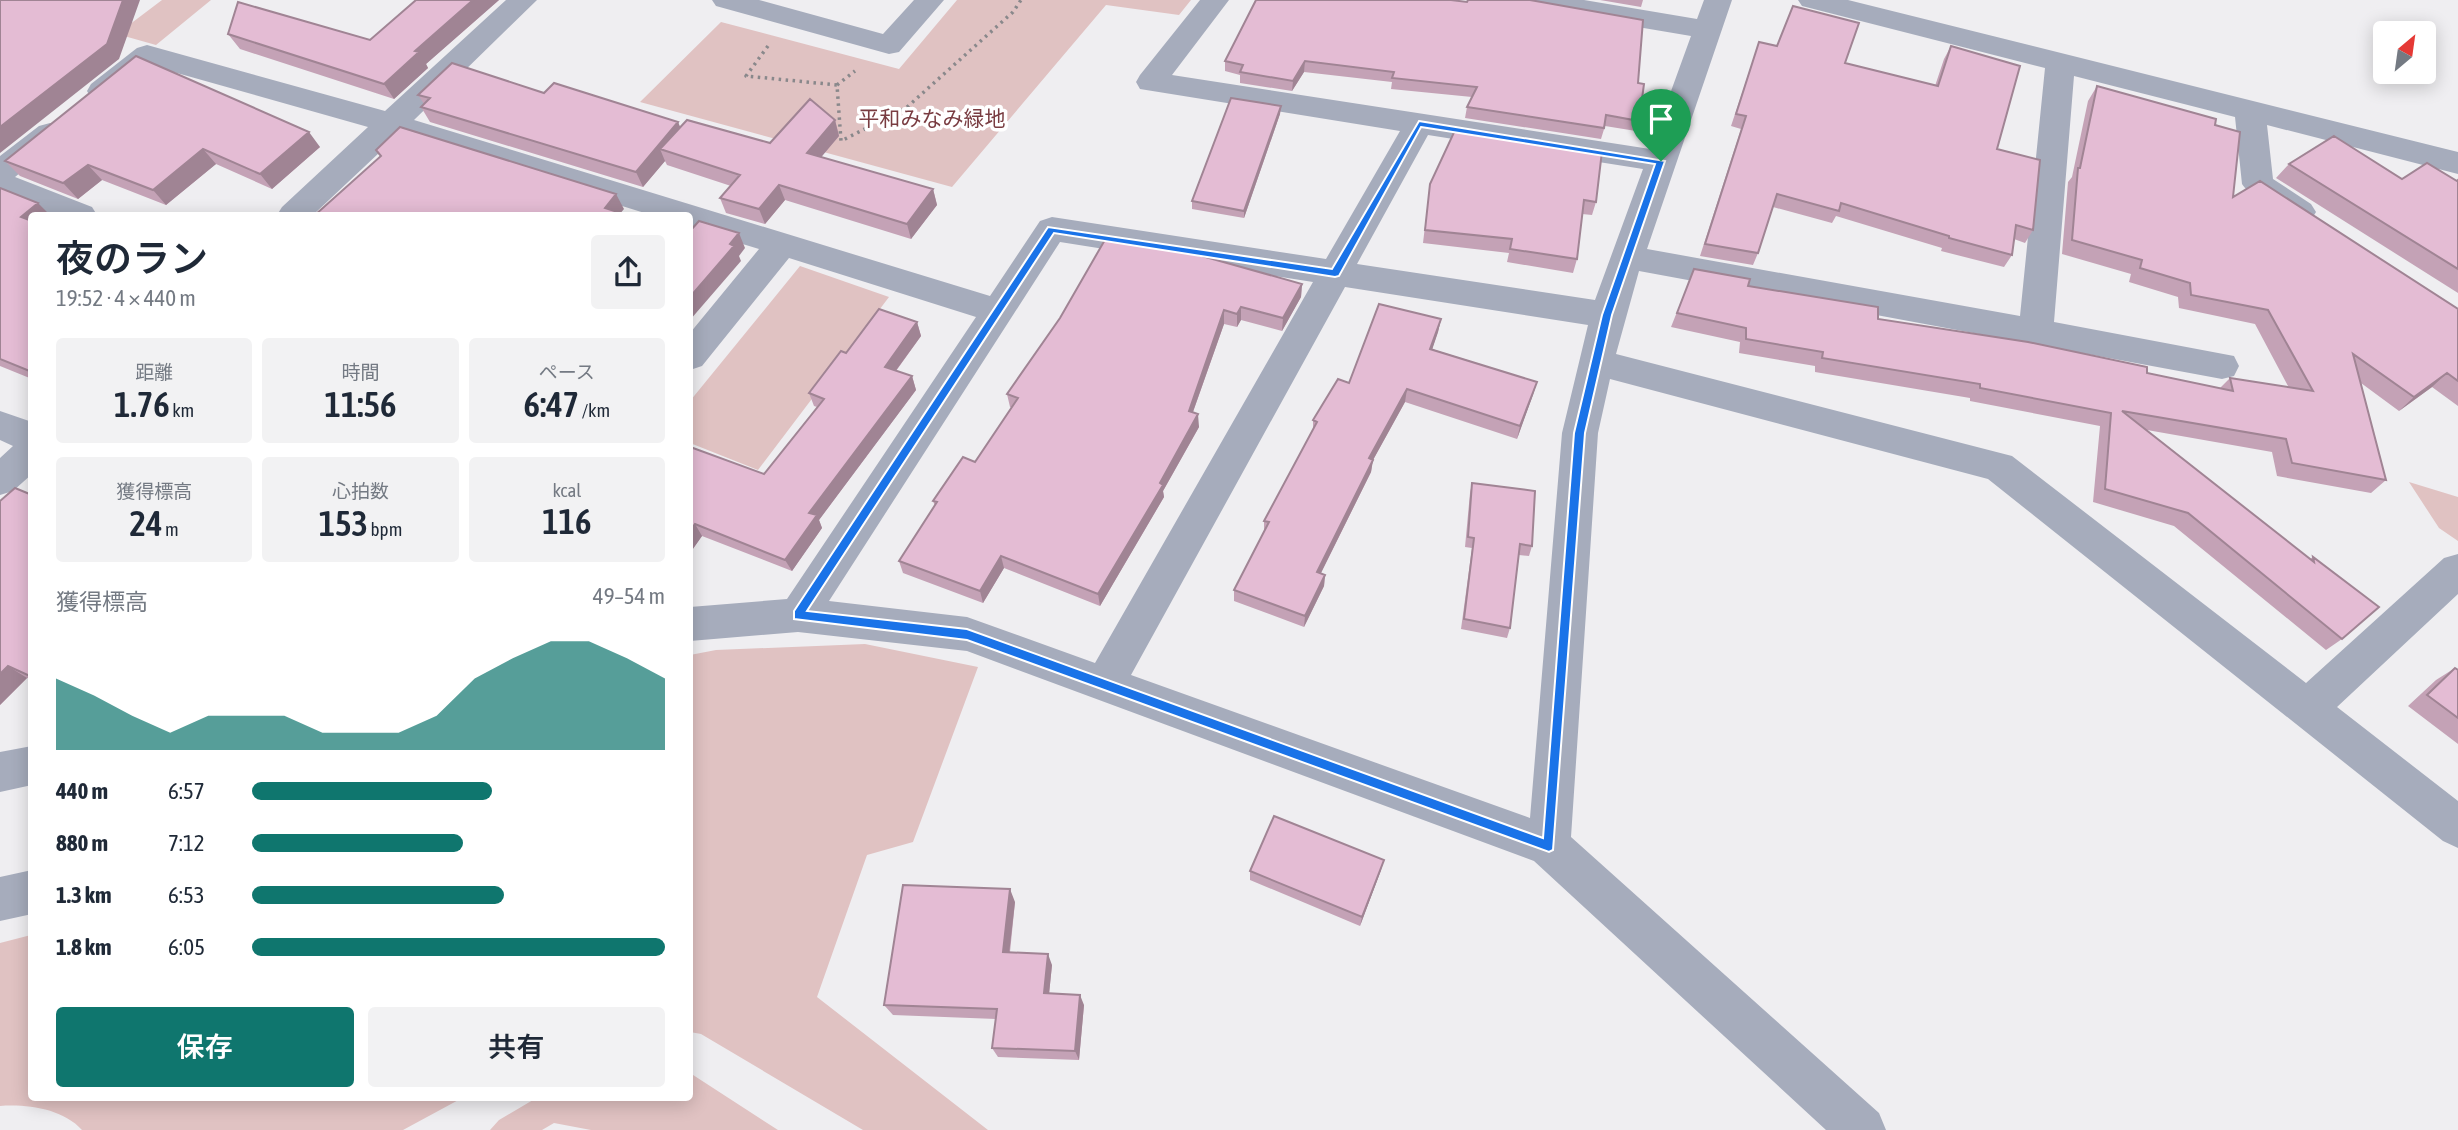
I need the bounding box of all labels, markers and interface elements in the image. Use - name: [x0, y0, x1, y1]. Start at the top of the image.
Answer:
- north arrow: [2373, 21, 2436, 84]
- map controls: [2373, 21, 2436, 84]
- pin: [1631, 89, 1691, 161]
- icon: arrive: [1642, 100, 1680, 138]
- park label: 平和みなみ緑地: [859, 106, 1006, 130]
- button: share: [591, 235, 665, 309]
- text: 夜のラン: [56, 237, 208, 280]
- text: 19:52 · 4 × 440 m: [56, 285, 196, 311]
- text: 距離: [135, 361, 173, 383]
- text: 時間: [341, 361, 380, 383]
- text: ペース: [539, 361, 595, 383]
- text: 1.76: [114, 384, 170, 424]
- text: 11:56: [324, 384, 397, 424]
- text: 6:47: [523, 384, 579, 424]
- text: km: [170, 399, 194, 421]
- text: /km: [579, 399, 610, 421]
- text: kcal: [552, 479, 581, 501]
- text: 獲得標高: [116, 480, 192, 502]
- text: 心拍数: [332, 480, 389, 502]
- text: 116: [542, 501, 592, 541]
- text: 24: [130, 503, 162, 543]
- text: 153: [319, 503, 368, 543]
- text: m: [162, 518, 179, 540]
- text: bpm: [368, 518, 402, 540]
- text: 49–54 m: [593, 583, 665, 609]
- text: 獲得標高: [56, 589, 148, 615]
- text: 440 m: [56, 778, 108, 804]
- text: 6:57: [168, 778, 205, 804]
- text: 880 m: [56, 830, 108, 856]
- text: 7:12: [168, 830, 205, 856]
- text: 1.3 km: [56, 882, 112, 908]
- text: 6:53: [168, 882, 205, 908]
- text: 1.8 km: [56, 934, 112, 960]
- text: 6:05: [168, 934, 205, 960]
- button: 保存: [56, 1007, 354, 1087]
- button: 共有: [368, 1007, 665, 1087]

